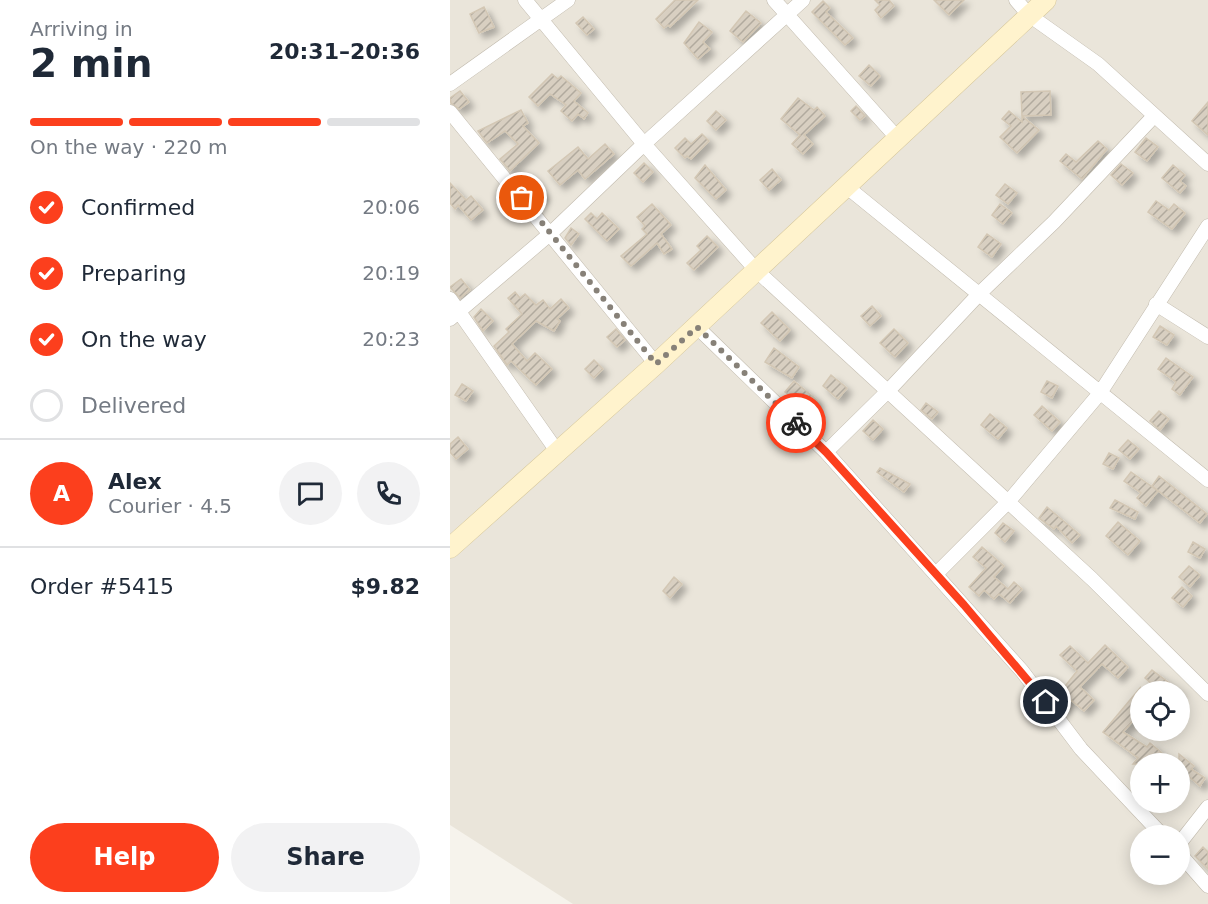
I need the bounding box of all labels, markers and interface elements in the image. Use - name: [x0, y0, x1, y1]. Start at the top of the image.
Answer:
- text: Arriving in: [30, 17, 133, 41]
- text: 20:31–20:36: [269, 39, 420, 64]
- text: 2 min: [30, 41, 152, 86]
- text: On the way · 220 m: [30, 135, 228, 159]
- pin: [496, 172, 547, 223]
- icon: bag: [505, 181, 538, 214]
- icon: check: [30, 191, 63, 224]
- text: Confirmed: [81, 195, 195, 220]
- text: 20:06: [362, 195, 420, 219]
- icon: check: [30, 257, 63, 290]
- text: Preparing: [81, 261, 187, 286]
- text: 20:19: [362, 261, 420, 285]
- icon: check: [30, 323, 63, 356]
- text: On the way: [81, 327, 207, 352]
- text: 20:23: [362, 327, 420, 351]
- text: Delivered: [81, 393, 186, 418]
- courier: [766, 393, 826, 453]
- icon: bike: [780, 407, 813, 440]
- button: chat: [279, 462, 342, 525]
- button: phone: [357, 462, 420, 525]
- text: Alex: [108, 469, 162, 494]
- text: A: [53, 481, 70, 506]
- text: Courier · 4.5: [108, 494, 232, 518]
- text: Order #5415: [30, 574, 174, 599]
- text: $9.82: [350, 574, 420, 599]
- pin: [1020, 676, 1071, 727]
- map controls: [1130, 681, 1190, 885]
- button: locate: [1130, 681, 1190, 741]
- icon: home: [1029, 685, 1062, 718]
- button: +: [1130, 753, 1190, 813]
- button: Help: [30, 823, 219, 892]
- button: Share: [231, 823, 420, 892]
- button: −: [1130, 825, 1190, 885]

